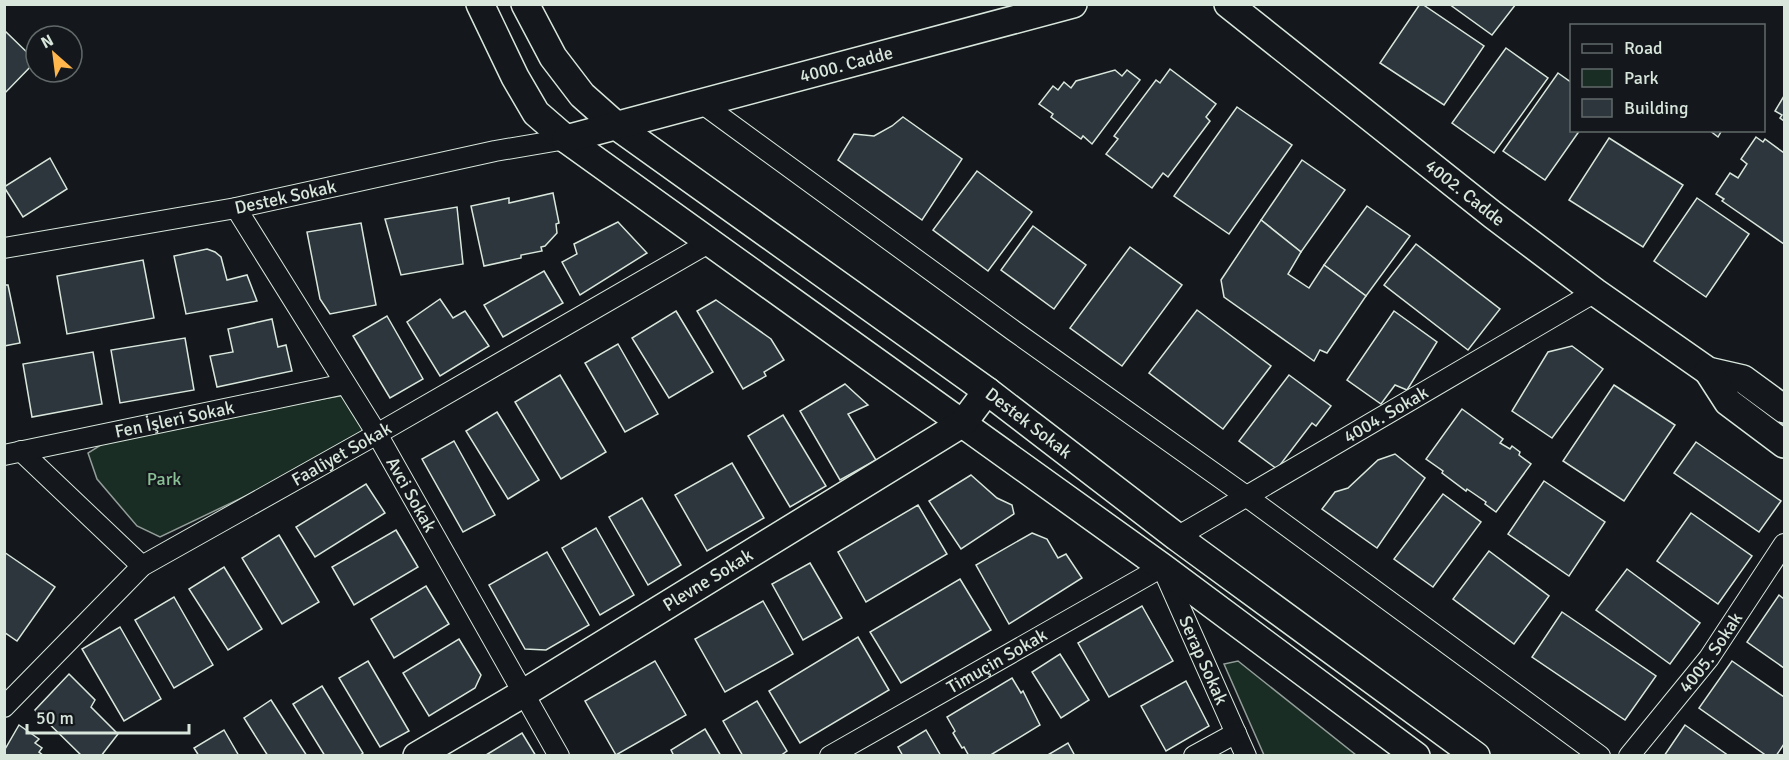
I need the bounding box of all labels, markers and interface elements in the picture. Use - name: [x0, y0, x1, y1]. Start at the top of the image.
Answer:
- north arrow: [24, 24, 84, 84]
- legend: [1570, 24, 1765, 132]
- text: N: [38, 30, 57, 53]
- text: Road: [1624, 37, 1663, 59]
- street label: 4000. Cadde: [797, 41, 895, 87]
- text: Park: [1624, 67, 1659, 89]
- text: Building: [1624, 97, 1688, 119]
- street label: 4002. Cadde: [1421, 154, 1509, 231]
- street label: Destek Sokak: [233, 175, 338, 219]
- street label: 4004. Sokak: [1340, 381, 1432, 448]
- street label: Destek Sokak: [981, 383, 1076, 463]
- street label: Fen İşleri Sokak: [113, 396, 236, 443]
- street label: Faaliyet Sokak: [288, 417, 395, 491]
- street label: Avci Sokak: [381, 453, 441, 536]
- park label: Park: [147, 468, 181, 490]
- street label: Plevne Sokak: [659, 544, 757, 616]
- street label: 4005. Sokak: [1674, 608, 1747, 697]
- street label: Serap Sokak: [1174, 612, 1233, 708]
- street label: Timuçin Sokak: [943, 624, 1051, 698]
- scale bar: [27, 697, 189, 735]
- text: 50 m: [36, 707, 74, 729]

